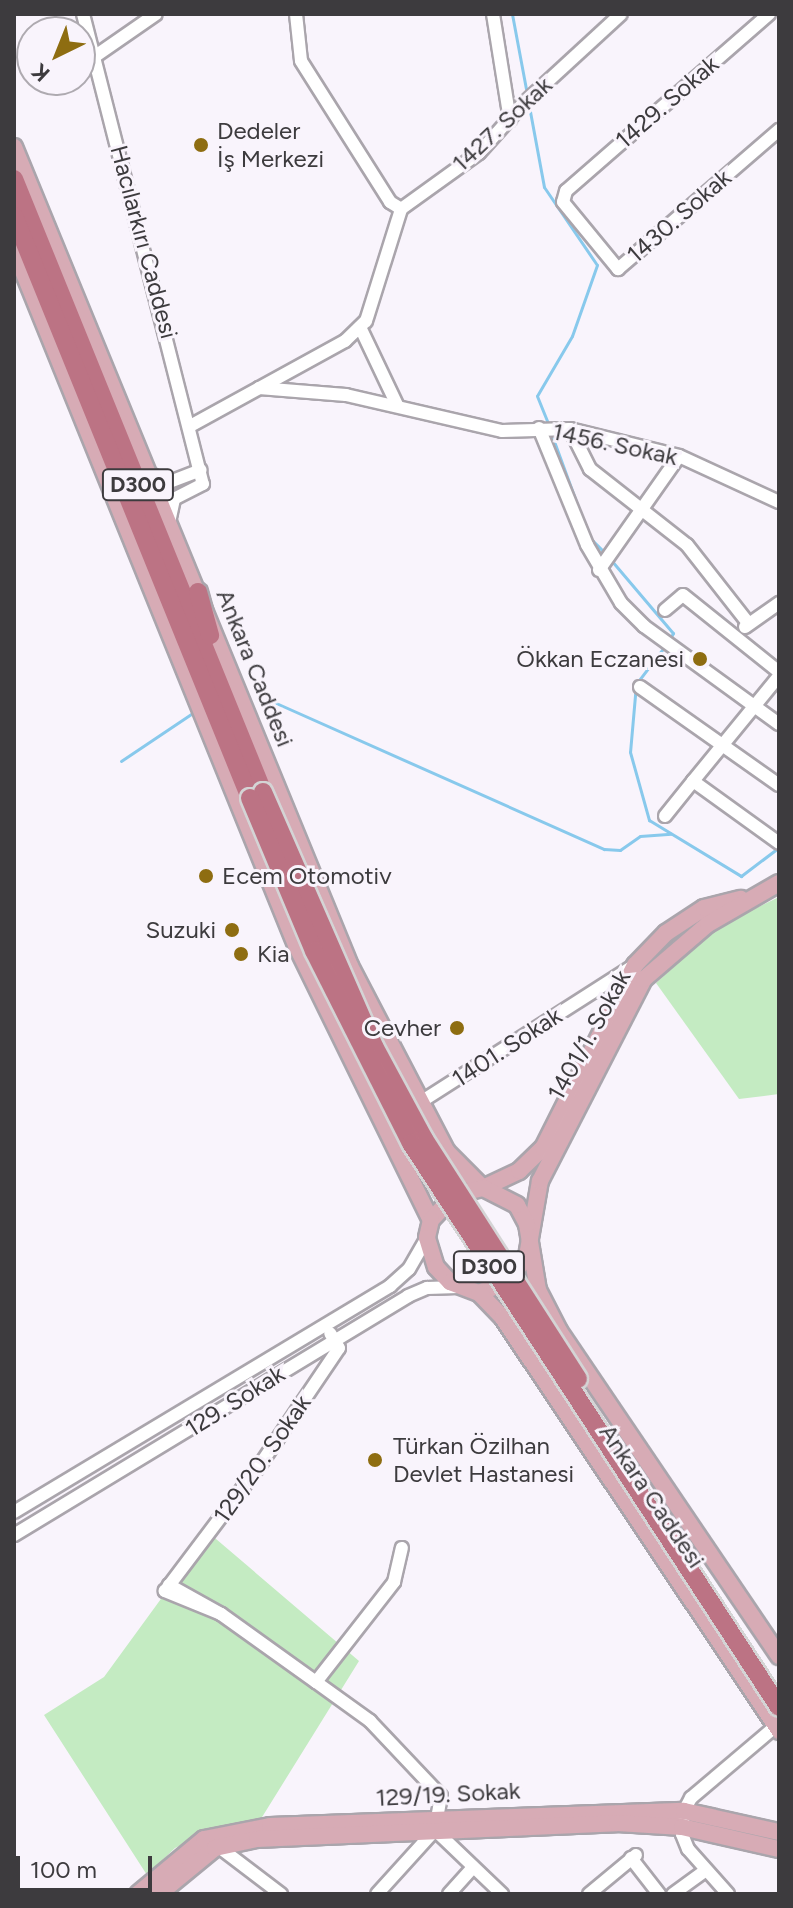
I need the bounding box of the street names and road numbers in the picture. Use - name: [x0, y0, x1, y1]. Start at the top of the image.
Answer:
- street label: 1429. Sokak: [610, 50, 724, 154]
- street label: 1427. Sokak: [446, 71, 558, 177]
- street label: Hacılarkırı Caddesi: [104, 142, 184, 342]
- street label: 1430. Sokak: [621, 163, 737, 269]
- street label: 1456. Sokak: [550, 417, 680, 471]
- road number: D300: [100, 467, 176, 503]
- street label: Ankara Caddesi: [210, 585, 300, 751]
- street label: 1401/1. Sokak: [541, 965, 637, 1105]
- street label: 1401. Sokak: [447, 1001, 567, 1093]
- road number: D300: [451, 1249, 527, 1285]
- street label: 129. Sokak: [180, 1359, 290, 1443]
- street label: 129/20. Sokak: [207, 1389, 317, 1529]
- street label: Ankara Caddesi: [593, 1419, 711, 1573]
- street label: 129/19. Sokak: [375, 1776, 521, 1812]

